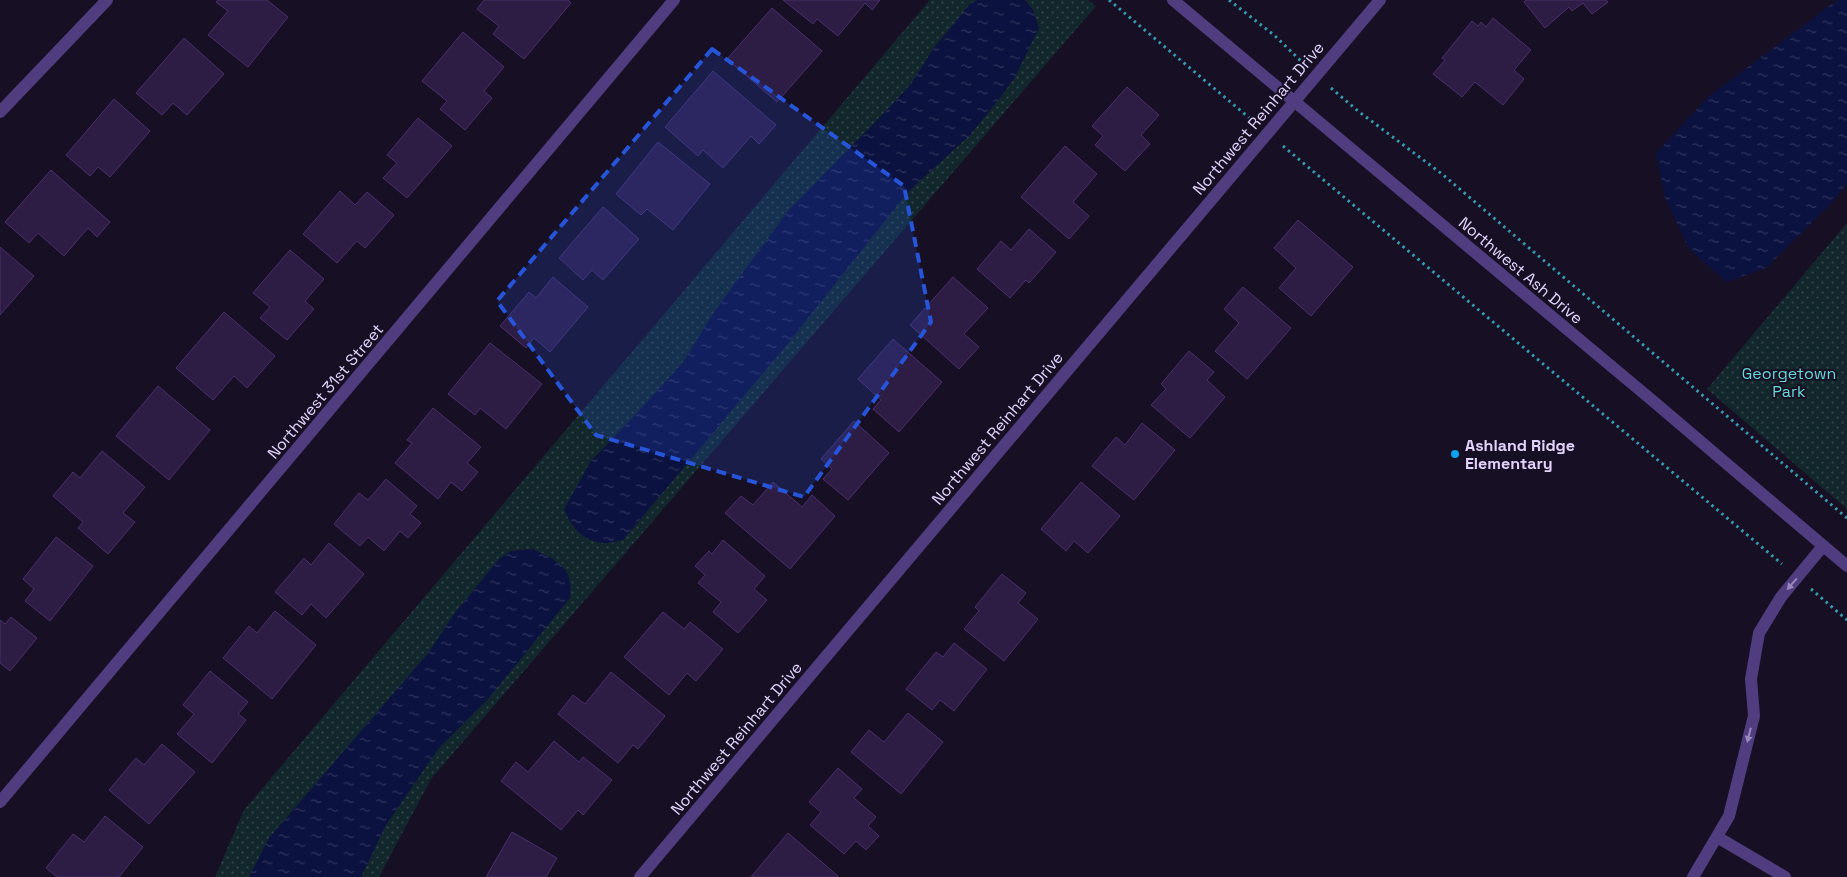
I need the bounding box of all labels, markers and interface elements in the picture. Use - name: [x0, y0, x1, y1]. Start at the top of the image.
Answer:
- street label: Northwest Reinhart Drive: [1188, 37, 1329, 199]
- street label: Northwest Ash Drive: [1454, 212, 1587, 329]
- street label: Northwest 31st Street: [263, 319, 388, 463]
- street label: Northwest Reinhart Drive: [927, 347, 1068, 509]
- park label: Georgetown Park: [1742, 363, 1836, 402]
- place label: Ashland Ridge Elementary: [1465, 435, 1575, 474]
- marker: Ashland Ridge Elementary: [1449, 448, 1461, 460]
- one-way arrow: [1787, 577, 1798, 590]
- street label: Northwest Reinhart Drive: [666, 657, 807, 819]
- one-way arrow: [1745, 727, 1753, 742]

